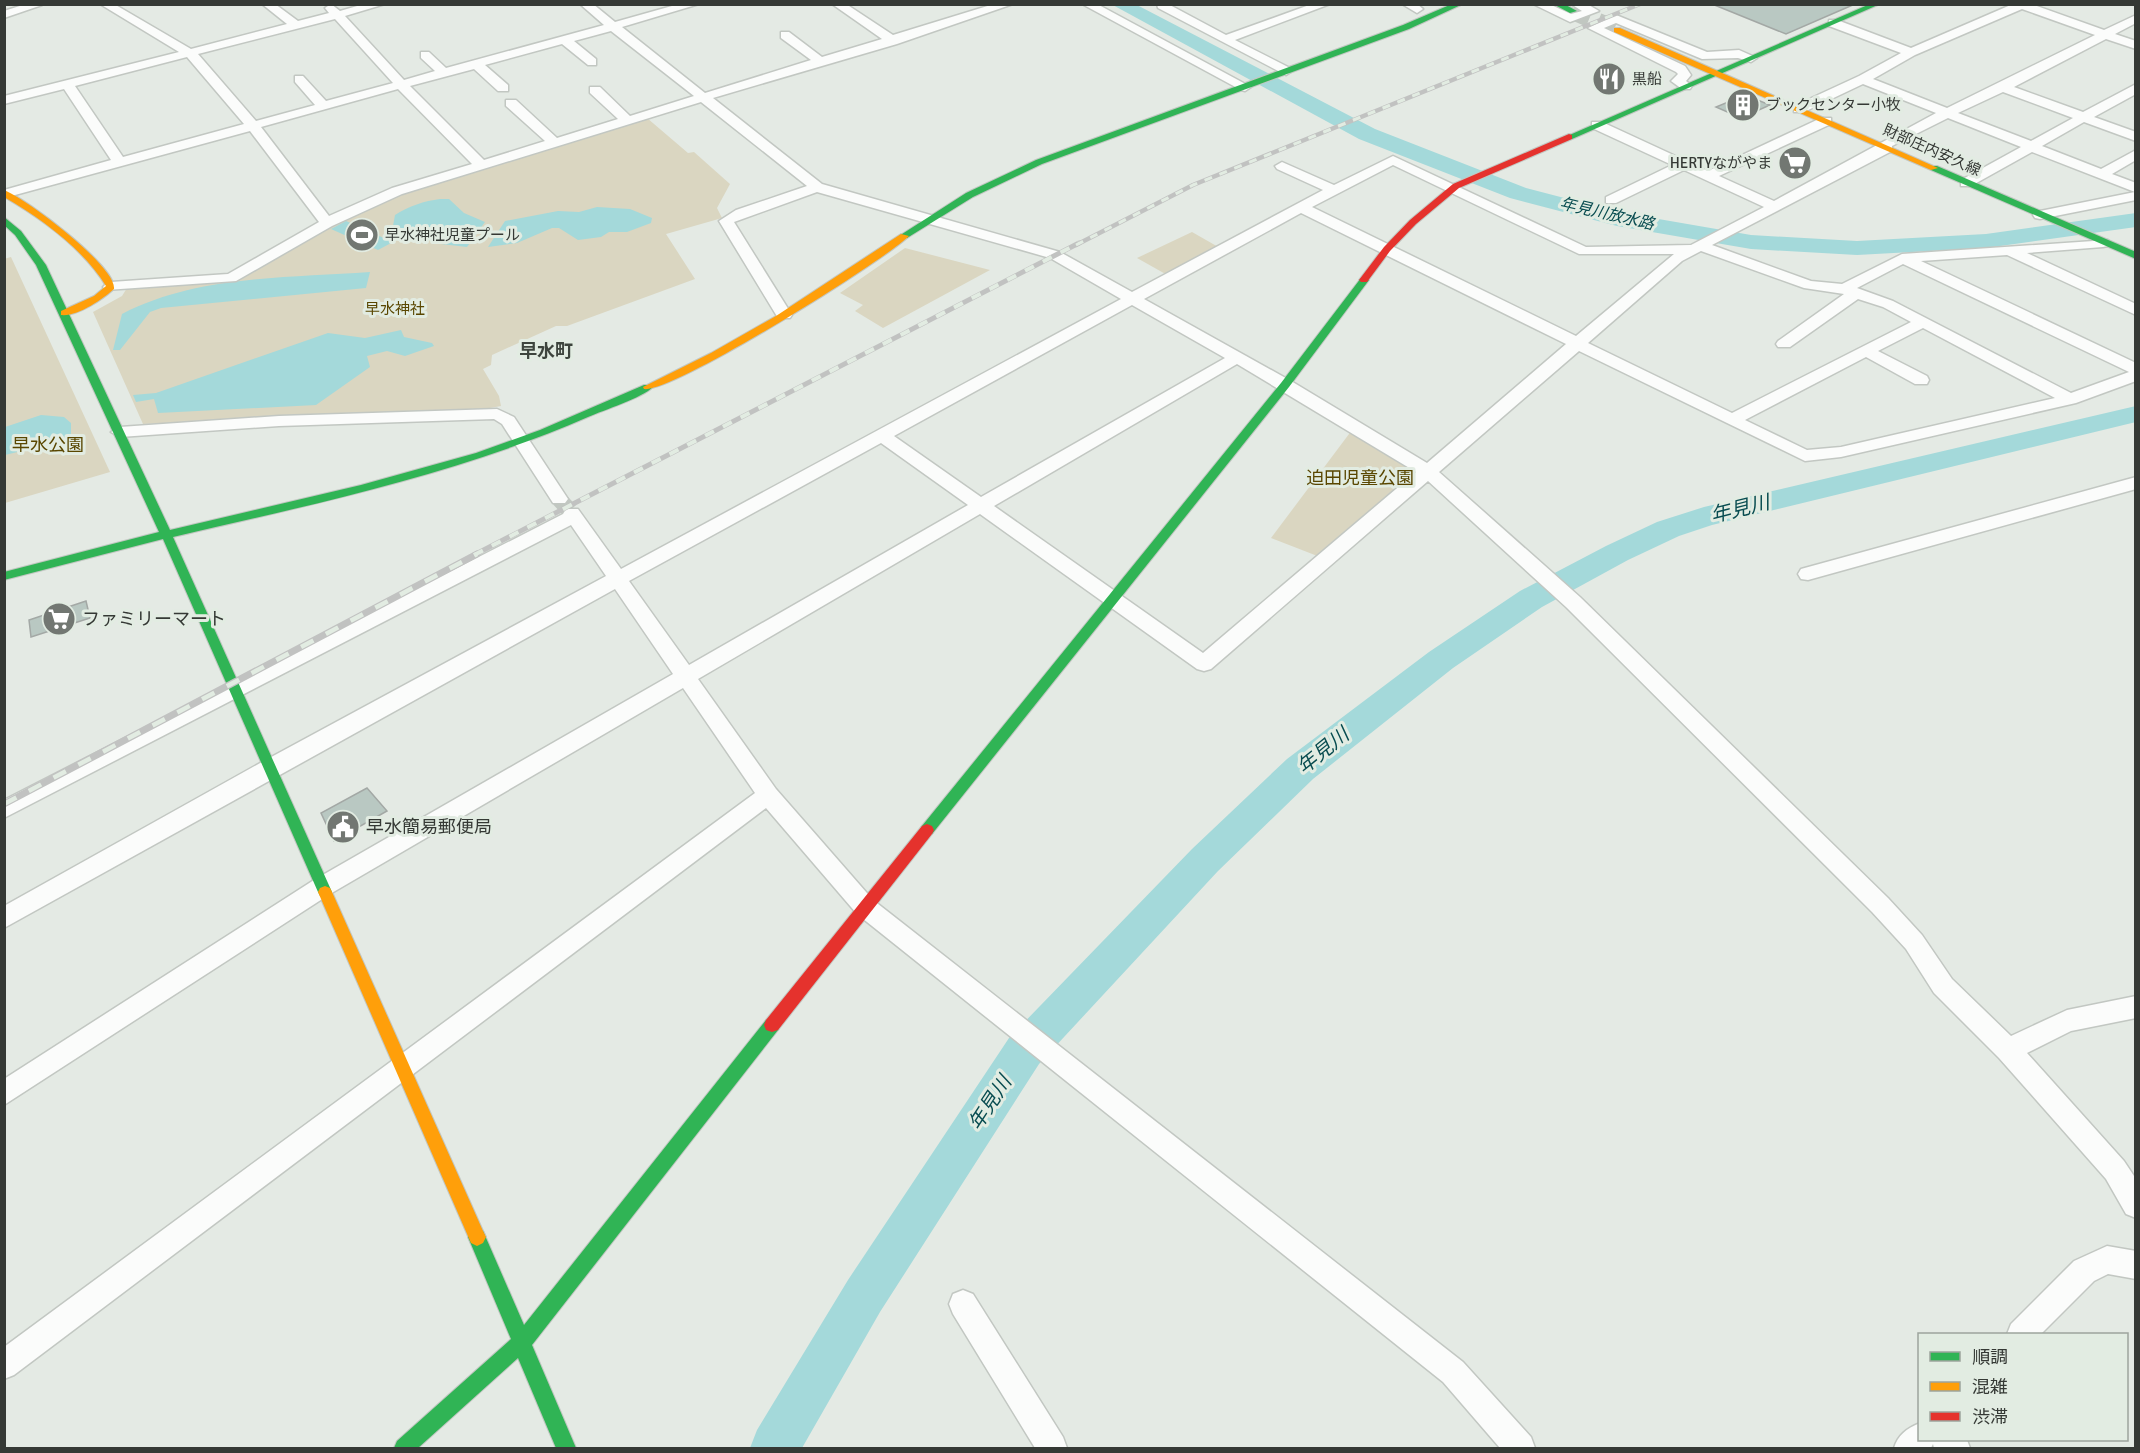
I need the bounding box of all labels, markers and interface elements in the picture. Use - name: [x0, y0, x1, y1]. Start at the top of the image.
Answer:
- restaurant icon: 黒船: [1591, 61, 1627, 97]
- place label: 黒船: [1632, 70, 1662, 88]
- building icon: ブックセンター小牧: [1725, 87, 1761, 123]
- place label: ブックセンター小牧: [1766, 96, 1901, 114]
- street label: 財部庄内安久線: [1880, 120, 1984, 180]
- supermarket icon: HERTYながやま: [1777, 145, 1813, 181]
- place label: HERTYながやま: [1670, 154, 1772, 172]
- water label: 年見川放水路: [1558, 193, 1658, 235]
- sports icon: 早水神社児童プール: [344, 217, 380, 253]
- place label: 早水神社児童プール: [385, 226, 520, 244]
- park label: 早水神社: [365, 300, 425, 318]
- district label: 早水町: [519, 340, 573, 362]
- park label: 早水公園: [12, 434, 84, 456]
- park label: 迫田児童公園: [1306, 467, 1414, 489]
- water label: 年見川: [1708, 489, 1774, 528]
- supermarket icon: ファミリーマート: [41, 601, 77, 637]
- place label: ファミリーマート: [82, 608, 226, 630]
- water label: 年見川: [1292, 721, 1356, 780]
- public building icon: 早水簡易郵便局: [325, 809, 361, 845]
- place label: 早水簡易郵便局: [366, 816, 492, 838]
- water label: 年見川: [963, 1069, 1018, 1135]
- legend: [1918, 1333, 2128, 1441]
- text: 順調: [1972, 1346, 2008, 1368]
- text: 混雑: [1972, 1376, 2008, 1398]
- text: 渋滞: [1972, 1406, 2008, 1428]

